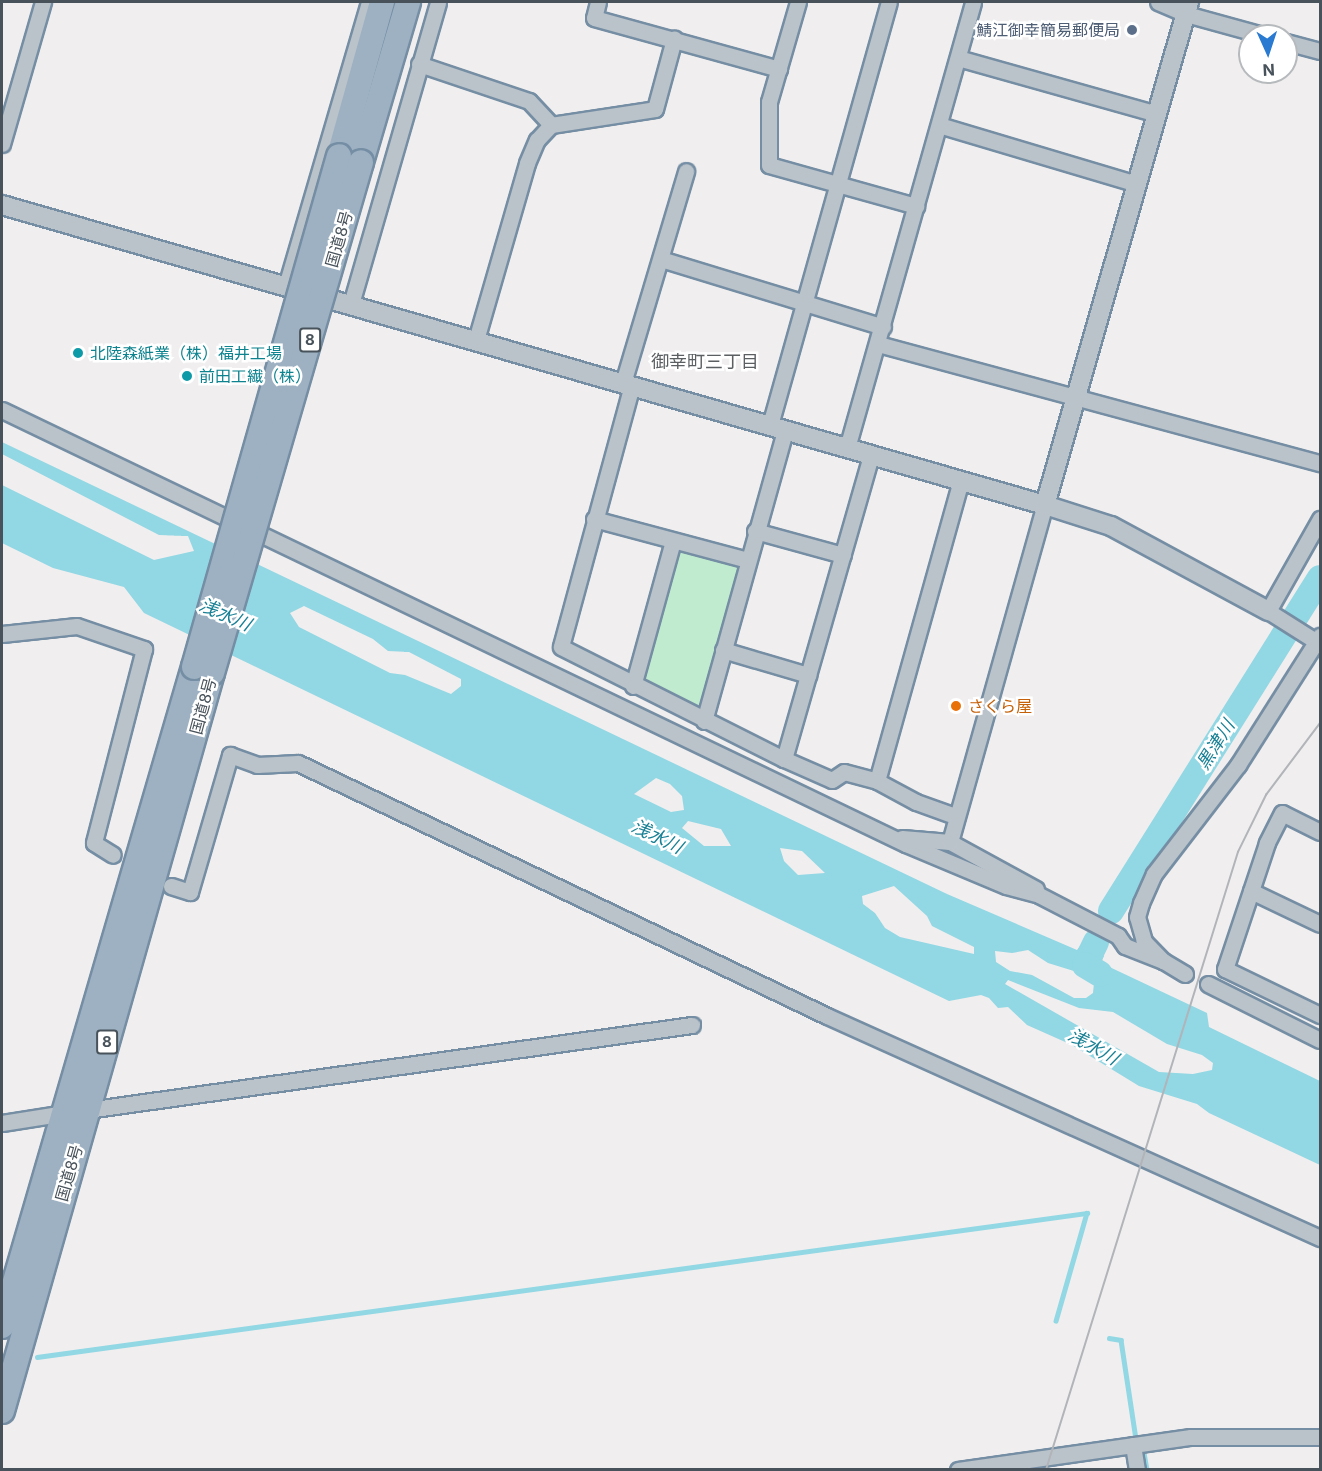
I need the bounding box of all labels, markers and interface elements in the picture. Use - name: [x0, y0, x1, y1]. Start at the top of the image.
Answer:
- place label: 鯖江御幸簡易郵便局: [976, 20, 1120, 40]
- marker: 鯖江御幸簡易郵便局: [1125, 23, 1139, 37]
- north arrow: [1238, 24, 1298, 84]
- text: N: [1262, 60, 1275, 80]
- street label: 国道8号: [322, 209, 356, 269]
- road number: 8: [298, 328, 322, 352]
- place label: 北陸森紙業（株）福井工場: [90, 343, 282, 363]
- marker: 北陸森紙業（株）福井工場: [71, 346, 85, 360]
- district label: 御幸町三丁目: [651, 351, 759, 373]
- place label: 前田工繊（株）: [199, 366, 311, 386]
- marker: 前田工繊（株）: [180, 369, 194, 383]
- water label: 浅水川: [196, 594, 254, 636]
- street label: 国道8号: [186, 676, 220, 736]
- place label: さくら屋: [968, 696, 1032, 716]
- marker: さくら屋: [949, 699, 963, 713]
- water label: 黒津川: [1193, 716, 1239, 774]
- water label: 浅水川: [628, 815, 686, 859]
- water label: 浅水川: [1064, 1024, 1122, 1070]
- road number: 8: [95, 1030, 119, 1054]
- street label: 国道8号: [52, 1143, 86, 1203]

